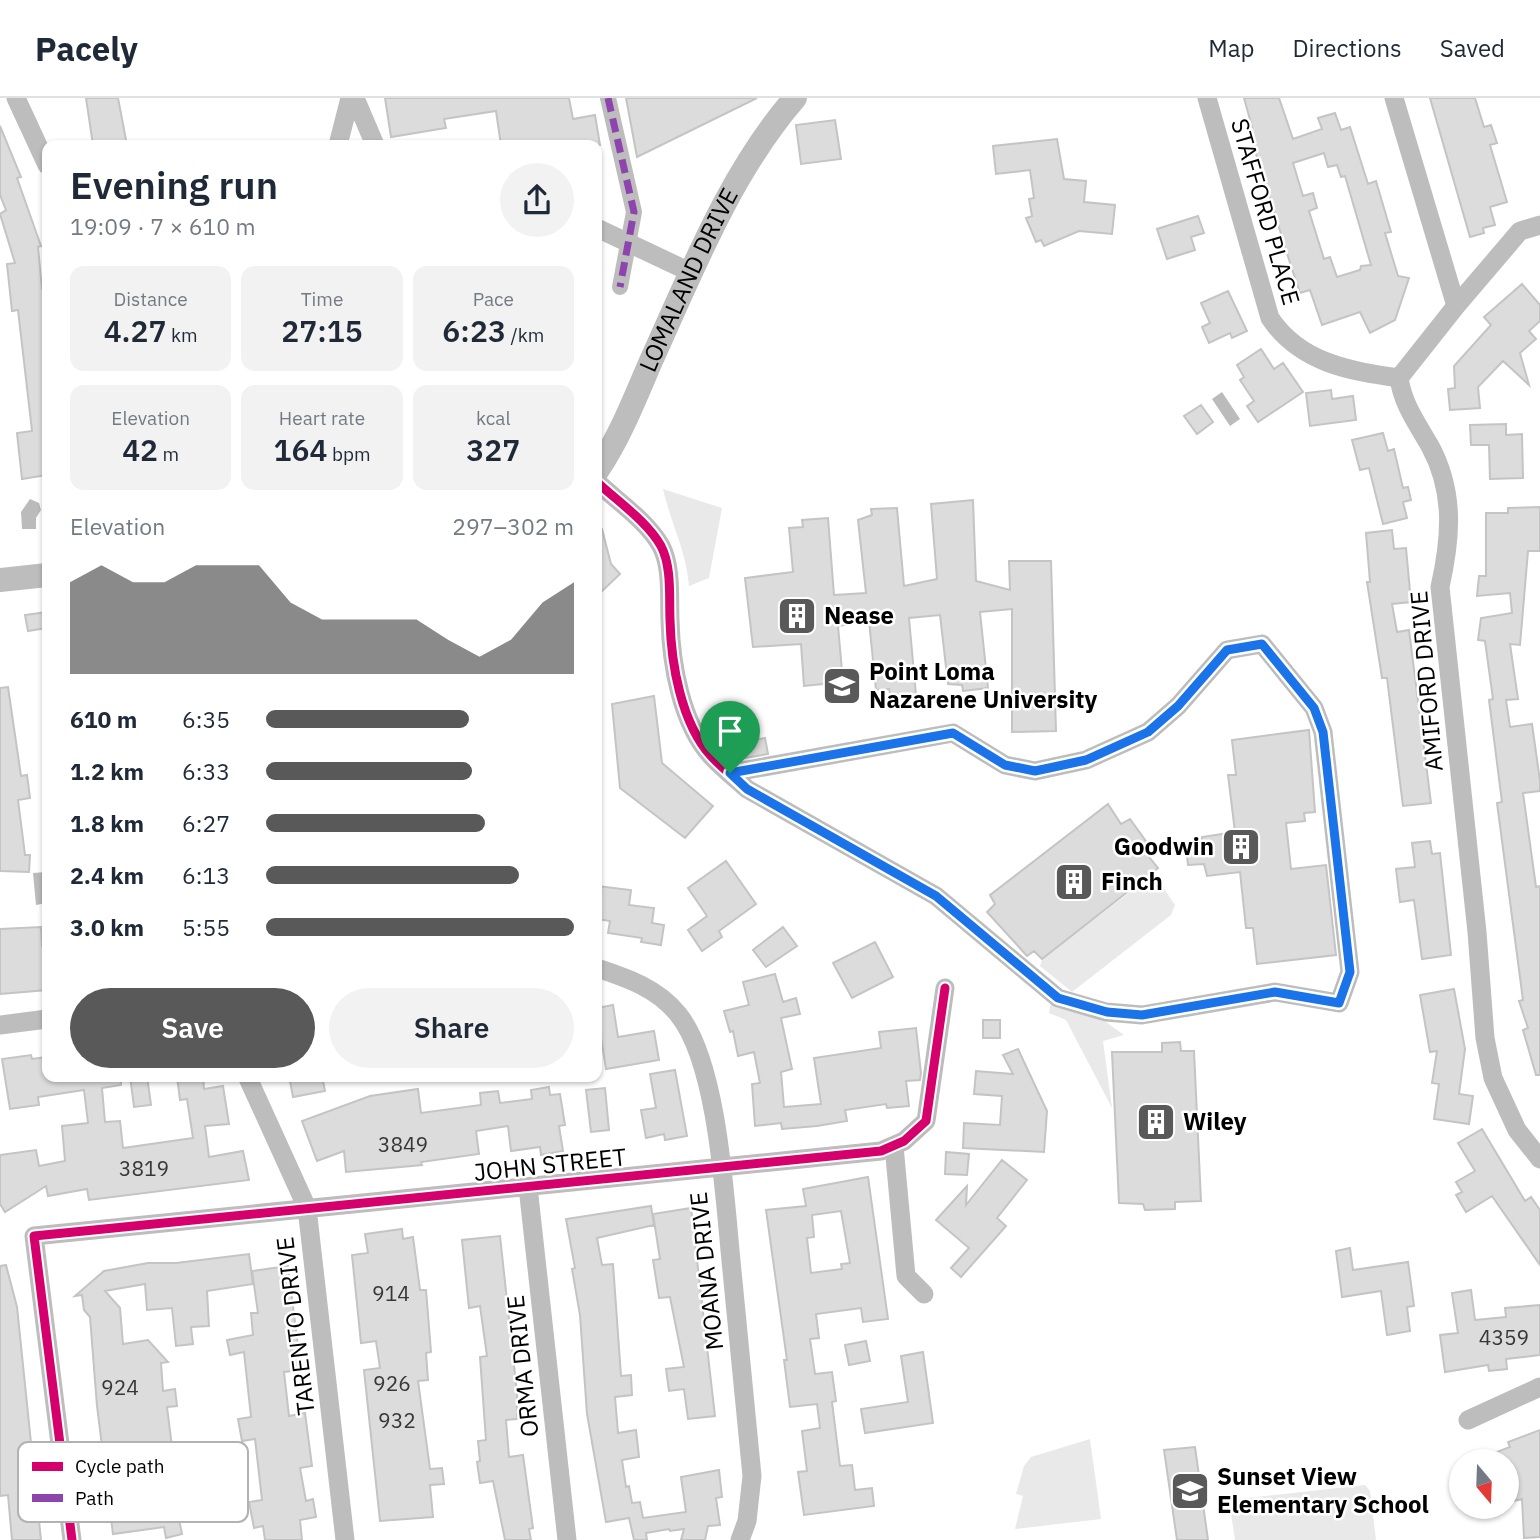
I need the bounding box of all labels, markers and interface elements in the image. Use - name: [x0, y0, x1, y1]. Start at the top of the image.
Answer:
- text: Pacely: [35, 27, 138, 70]
- text: Map: [1208, 32, 1254, 64]
- text: Directions: [1292, 32, 1402, 64]
- text: Saved: [1440, 32, 1505, 64]
- street label: STAFFORD PLACE: [1224, 115, 1308, 309]
- text: Evening run: [70, 160, 278, 209]
- button: share: [500, 163, 574, 237]
- street label: LOMALAND DRIVE: [631, 182, 745, 377]
- text: 19:09 · 7 × 610 m: [70, 211, 256, 241]
- text: Distance: [114, 287, 188, 311]
- text: Time: [301, 287, 343, 311]
- text: Pace: [473, 287, 514, 311]
- text: 4.27: [104, 311, 167, 350]
- text: 27:15: [281, 311, 363, 350]
- text: 6:23: [442, 311, 506, 350]
- text: km: [167, 323, 198, 347]
- text: /km: [506, 323, 544, 347]
- text: Elevation: [111, 406, 190, 430]
- text: Heart rate: [279, 406, 365, 430]
- text: kcal: [476, 406, 511, 430]
- text: 42: [122, 430, 158, 469]
- text: 164: [273, 430, 327, 469]
- text: 327: [466, 430, 520, 469]
- text: m: [158, 442, 179, 466]
- text: bpm: [327, 442, 371, 466]
- text: Elevation: [70, 511, 165, 541]
- text: 297–302 m: [452, 511, 574, 541]
- street label: AMIFORD DRIVE: [1402, 589, 1450, 773]
- building icon: Nease: [776, 595, 818, 637]
- place label: Nease: [824, 599, 894, 631]
- place label: Point Loma Nazarene University: [869, 655, 1098, 715]
- school or university icon: Point Loma Nazarene University: [821, 665, 863, 707]
- pin: [700, 701, 760, 773]
- text: 610 m: [70, 704, 137, 734]
- text: 6:35: [182, 704, 230, 734]
- icon: arrive: [711, 712, 749, 750]
- text: 1.2 km: [70, 756, 144, 786]
- text: 6:33: [182, 756, 230, 786]
- text: 1.8 km: [70, 808, 144, 838]
- text: 6:27: [182, 808, 230, 838]
- building icon: Goodwin: [1220, 826, 1262, 868]
- place label: Goodwin: [1114, 830, 1214, 862]
- text: 2.4 km: [70, 860, 144, 890]
- text: 6:13: [182, 860, 230, 890]
- building icon: Finch: [1053, 861, 1095, 903]
- place label: Finch: [1101, 865, 1163, 897]
- text: 3.0 km: [70, 912, 144, 942]
- text: 5:55: [182, 912, 230, 942]
- button: Save: [70, 988, 315, 1068]
- button: Share: [329, 988, 574, 1068]
- building icon: Wiley: [1135, 1101, 1177, 1143]
- place label: Wiley: [1183, 1105, 1247, 1137]
- house number: 3849: [378, 1130, 428, 1158]
- street label: JOHN STREET: [472, 1140, 628, 1188]
- house number: 3819: [119, 1154, 169, 1182]
- street label: MOANA DRIVE: [682, 1190, 730, 1352]
- street label: TARENTO DRIVE: [268, 1235, 322, 1417]
- house number: 914: [372, 1279, 410, 1307]
- street label: ORMA DRIVE: [499, 1294, 545, 1439]
- house number: 4359: [1479, 1323, 1529, 1351]
- house number: 926: [373, 1369, 411, 1397]
- house number: 924: [101, 1373, 139, 1401]
- house number: 932: [378, 1406, 416, 1434]
- legend: [18, 1442, 248, 1522]
- north arrow: [1449, 1449, 1519, 1519]
- map controls: [1449, 1449, 1519, 1519]
- text: Cycle path: [75, 1454, 164, 1478]
- place label: Sunset View Elementary School: [1217, 1460, 1429, 1520]
- school or university icon: Sunset View Elementary School: [1169, 1470, 1211, 1512]
- text: Path: [75, 1486, 114, 1510]

